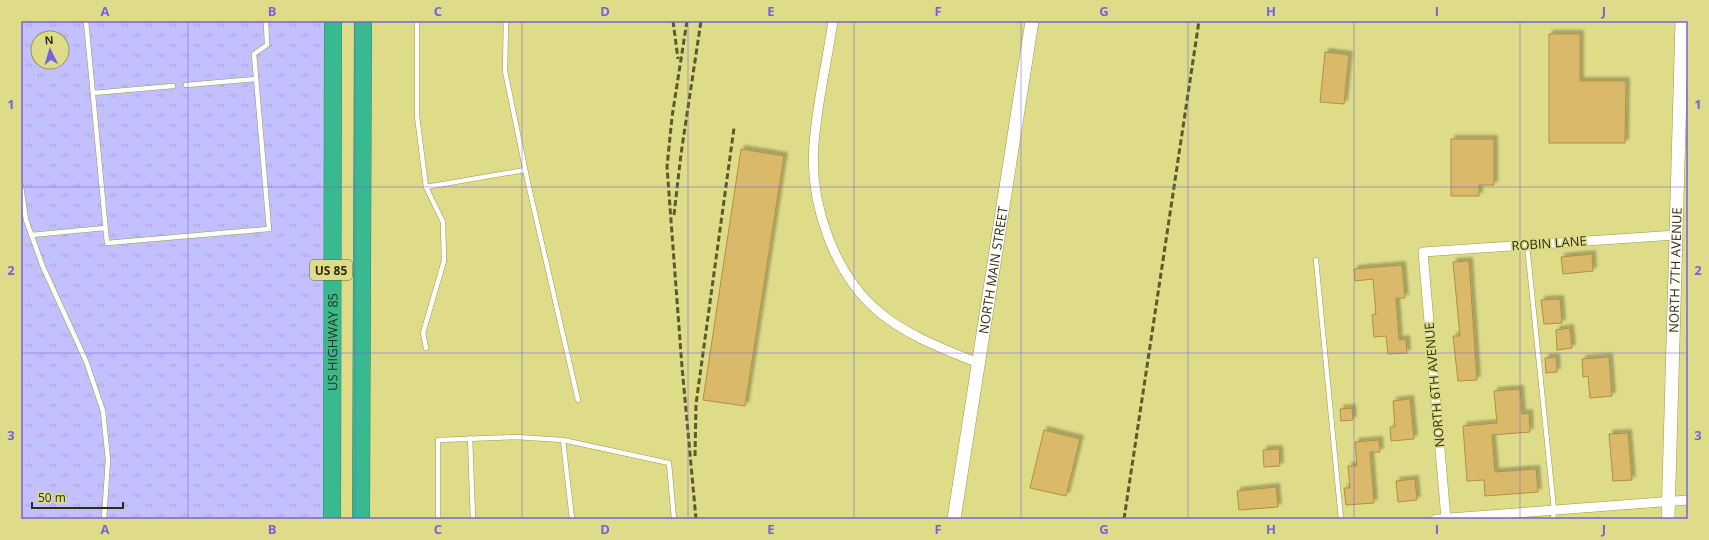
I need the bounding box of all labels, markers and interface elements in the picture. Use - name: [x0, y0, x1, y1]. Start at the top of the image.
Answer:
- text: A: [101, 2, 110, 20]
- text: B: [268, 2, 277, 20]
- text: C: [434, 2, 442, 20]
- text: D: [600, 2, 610, 20]
- text: E: [767, 2, 775, 20]
- text: F: [934, 2, 942, 20]
- text: G: [1099, 2, 1109, 20]
- text: H: [1266, 2, 1276, 20]
- text: I: [1435, 2, 1439, 20]
- text: J: [1601, 2, 1606, 20]
- north arrow: [30, 30, 70, 70]
- text: N: [44, 32, 54, 47]
- text: 1: [7, 95, 15, 113]
- text: 1: [1694, 95, 1702, 113]
- street label: NORTH MAIN STREET: [974, 204, 1012, 335]
- street label: NORTH 7TH AVENUE: [1664, 207, 1686, 333]
- street label: ROBIN LANE: [1511, 231, 1587, 255]
- road number: US 85: [310, 260, 352, 280]
- text: 2: [7, 261, 15, 279]
- text: 2: [1694, 261, 1702, 279]
- street label: US HIGHWAY 85: [323, 293, 341, 391]
- street label: NORTH 6TH AVENUE: [1420, 322, 1448, 448]
- text: 3: [7, 426, 15, 444]
- text: 3: [1694, 426, 1702, 444]
- scale bar: [32, 484, 123, 510]
- text: 50 m: [38, 489, 66, 506]
- text: A: [101, 520, 110, 538]
- text: B: [268, 520, 277, 538]
- text: C: [434, 520, 442, 538]
- text: D: [600, 520, 610, 538]
- text: E: [767, 520, 775, 538]
- text: F: [934, 520, 942, 538]
- text: G: [1099, 520, 1109, 538]
- text: H: [1266, 520, 1276, 538]
- text: I: [1435, 520, 1439, 538]
- text: J: [1601, 520, 1606, 538]

